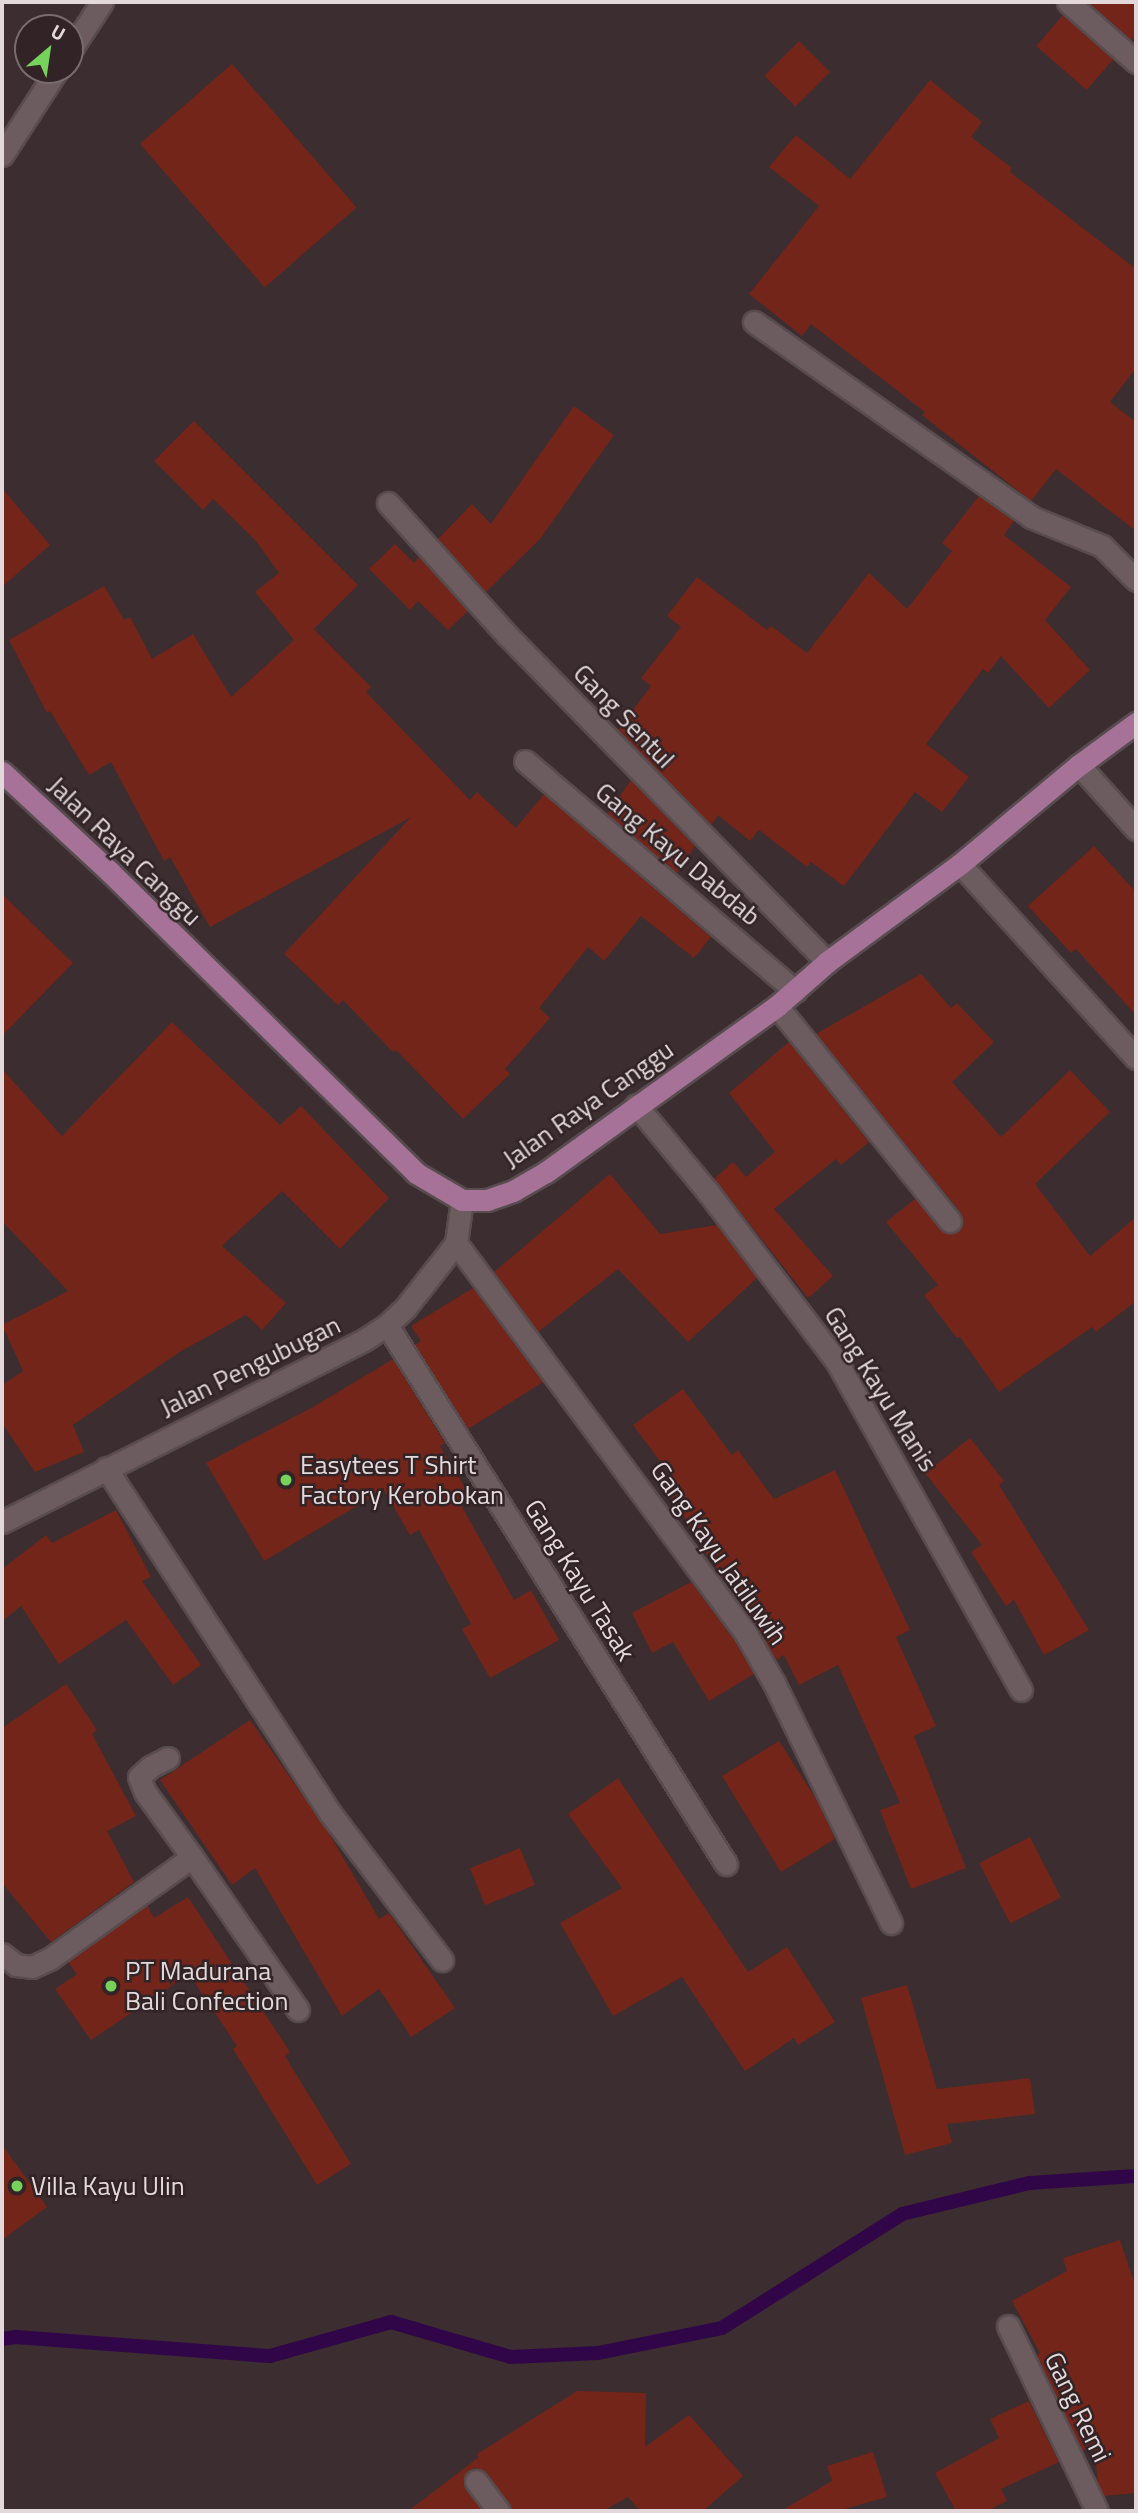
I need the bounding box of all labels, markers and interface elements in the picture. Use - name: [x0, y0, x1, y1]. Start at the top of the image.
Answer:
- north arrow: [14, 14, 84, 84]
- text: U: [46, 16, 71, 48]
- street label: Gang Sentul: [567, 658, 681, 774]
- street label: Jalan Raya Canggu: [42, 770, 208, 932]
- street label: Gang Kayu Dabdab: [589, 776, 767, 932]
- street label: Jalan Raya Canggu: [497, 1034, 679, 1174]
- street label: Gang Kayu Manis: [818, 1301, 944, 1477]
- street label: Jalan Pengubugan: [155, 1309, 345, 1423]
- place label: Easytees T Shirt Factory Kerobokan: [300, 1449, 504, 1510]
- street label: Gang Kayu Jatiluwih: [644, 1455, 794, 1651]
- marker: Easytees T Shirt Factory Kerobokan: [278, 1472, 294, 1488]
- street label: Gang Kayu Tasak: [518, 1494, 642, 1666]
- place label: PT Madurana Bali Confection: [125, 1955, 288, 2016]
- marker: PT Madurana Bali Confection: [103, 1978, 119, 1994]
- place label: Villa Kayu Ulin: [31, 2170, 185, 2202]
- marker: Villa Kayu Ulin: [9, 2178, 25, 2194]
- street label: Gang Remi: [1038, 2347, 1118, 2467]

